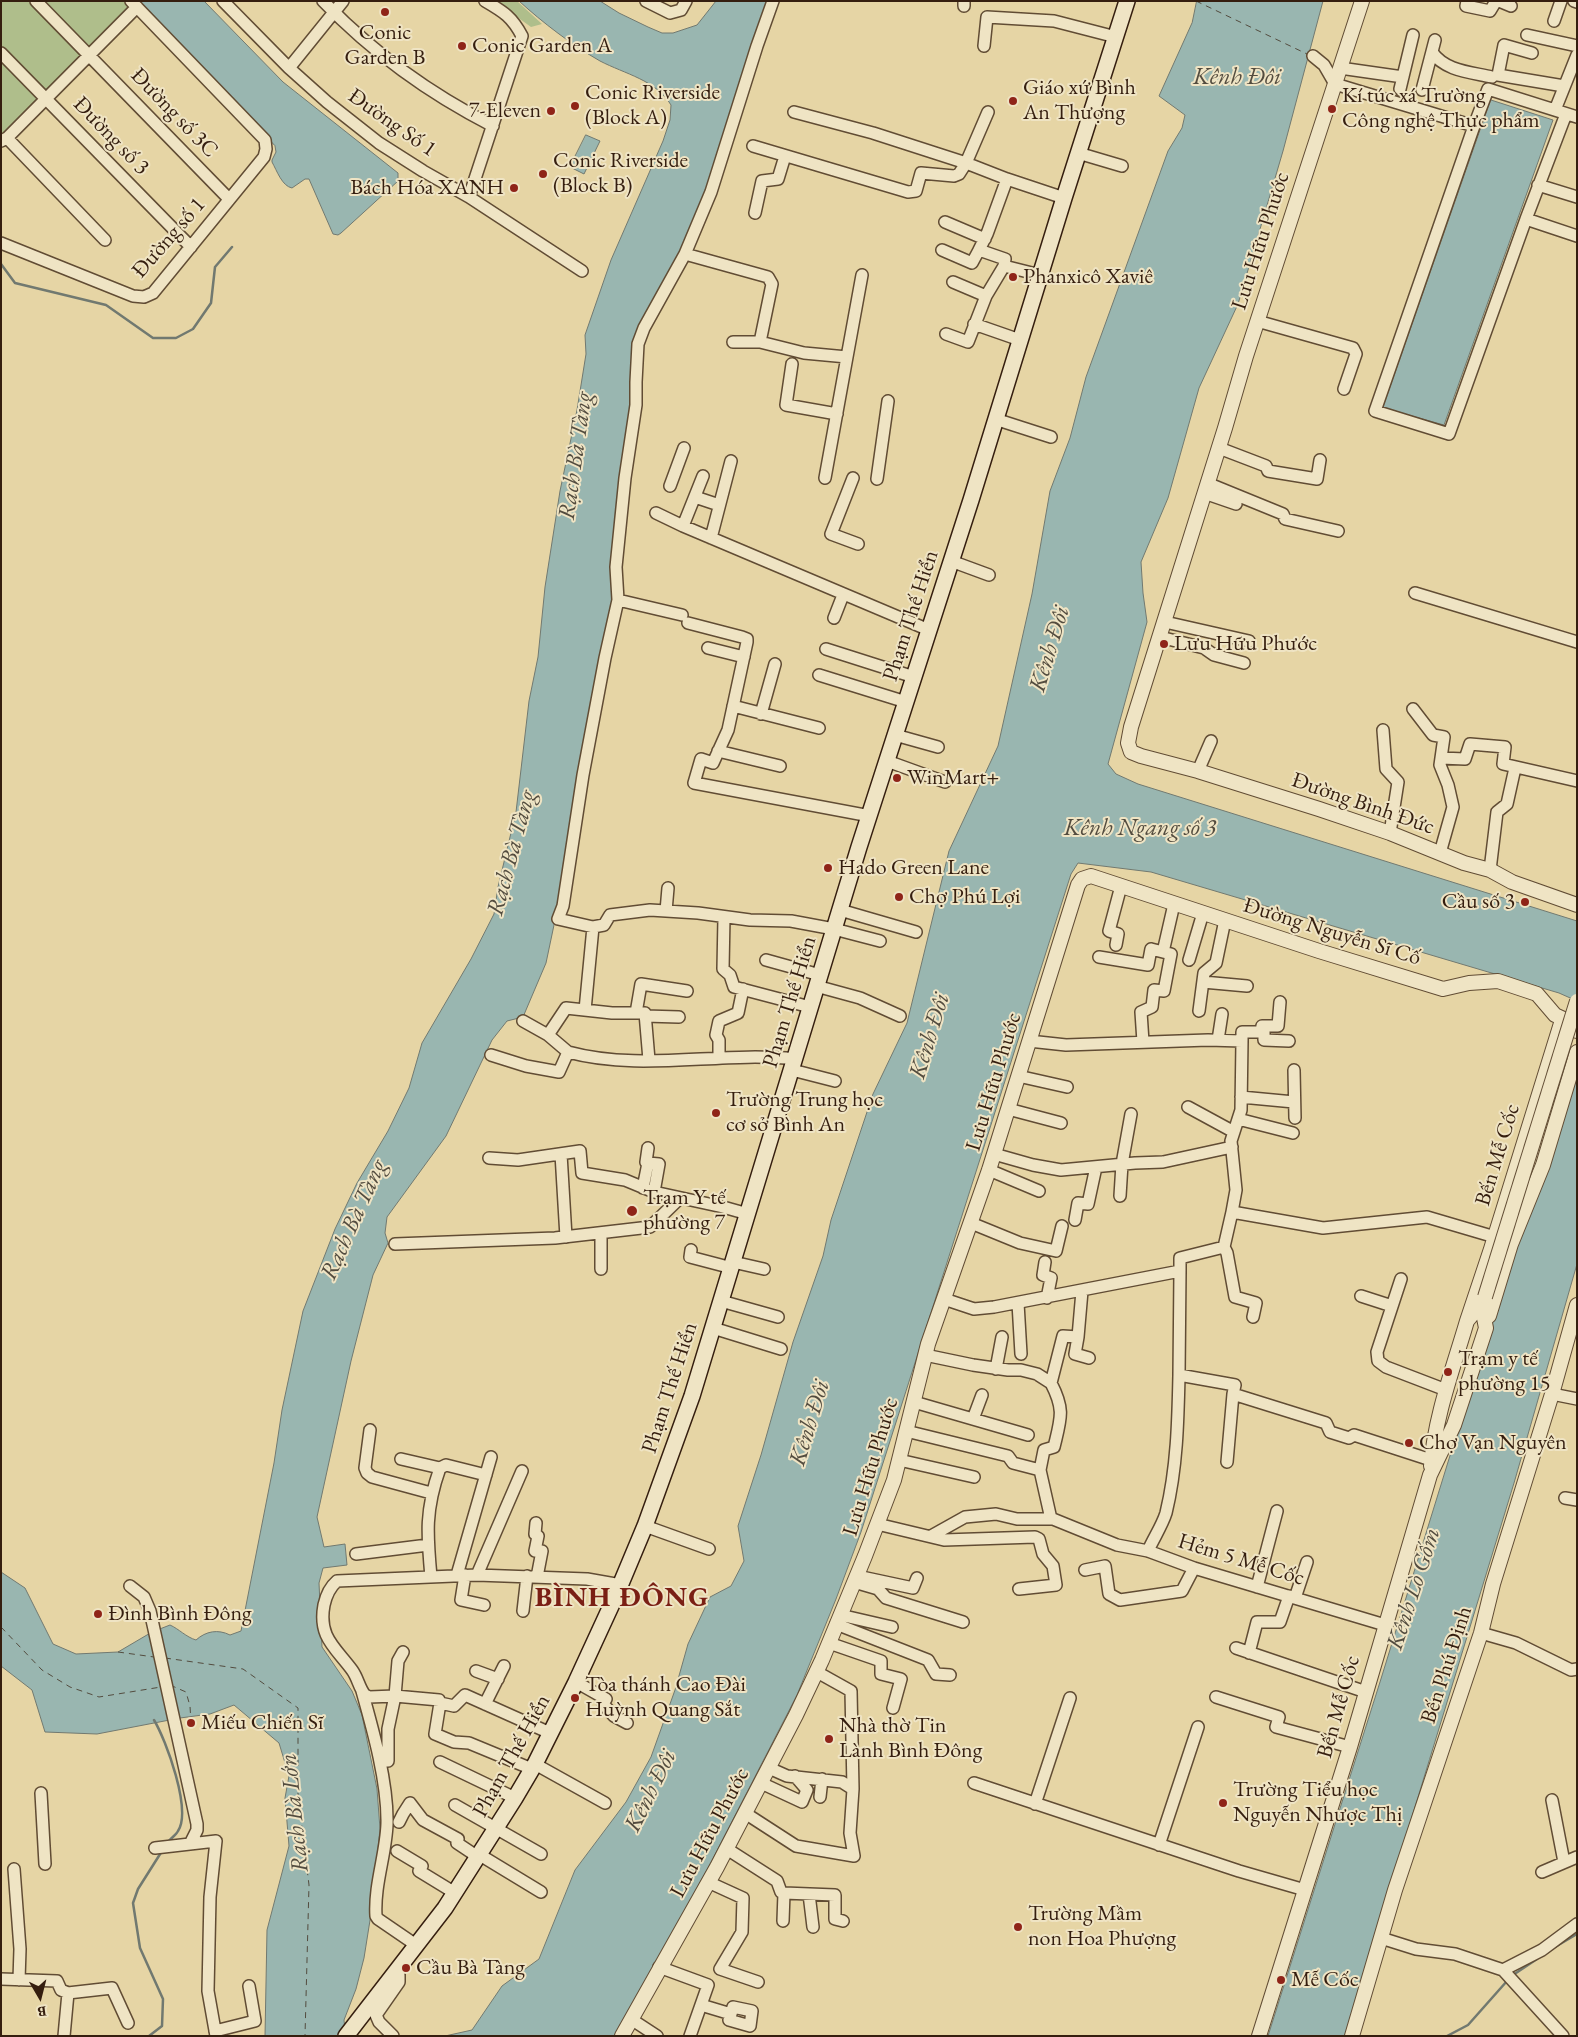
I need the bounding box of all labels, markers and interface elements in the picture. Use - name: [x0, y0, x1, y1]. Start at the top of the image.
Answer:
- marker: Conic Garden B: [379, 6, 391, 18]
- place label: Conic Garden B: [345, 20, 425, 72]
- place label: Conic Garden A: [472, 33, 612, 59]
- marker: Conic Garden A: [456, 40, 468, 52]
- street label: Đường số 3C: [125, 63, 223, 163]
- water label: Kênh Đôi: [1193, 63, 1281, 91]
- place label: Giáo xứ Bình An Thượng: [1023, 75, 1136, 126]
- place label: Conic Riverside (Block A): [585, 80, 720, 132]
- street label: Đường Số 1: [343, 83, 441, 163]
- place label: Kí túc xá Trường Công nghệ Thực phẩm: [1342, 83, 1540, 134]
- street label: Đường số 3: [67, 91, 155, 181]
- marker: Giáo xứ Bình An Thượng: [1007, 95, 1019, 107]
- place label: 7-Eleven: [469, 98, 541, 124]
- marker: Conic Riverside (Block A): [569, 100, 581, 112]
- marker: Kí túc xá Trường Công nghệ Thực phẩm: [1326, 103, 1338, 115]
- marker: 7-Eleven: [545, 105, 557, 117]
- place label: Conic Riverside (Block B): [553, 148, 688, 200]
- marker: Conic Riverside (Block B): [537, 168, 549, 180]
- street label: Lưu Hữu Phước: [1226, 169, 1296, 313]
- place label: Bách Hóa XANH: [350, 175, 504, 201]
- marker: Bách Hóa XANH: [508, 182, 520, 194]
- street label: Đường số 1: [127, 192, 211, 284]
- place label: Phanxicô Xaviê: [1023, 264, 1153, 290]
- marker: Phanxicô Xaviê: [1007, 271, 1019, 283]
- water label: Rạch Bà Tàng: [553, 390, 599, 522]
- street label: Phạm Thế Hiển: [877, 547, 945, 685]
- water label: Kênh Đôi: [1023, 603, 1077, 695]
- place label: Lưu Hữu Phước: [1174, 631, 1317, 657]
- marker: Lưu Hữu Phước: [1158, 638, 1170, 650]
- place label: WinMart+: [907, 765, 999, 791]
- street label: Đường Bình Đức: [1288, 767, 1438, 841]
- marker: WinMart+: [891, 772, 903, 784]
- water label: Rạch Bà Tàng: [481, 787, 543, 919]
- water label: Kênh Ngang số 3: [1064, 814, 1216, 842]
- place label: Hado Green Lane: [838, 855, 989, 881]
- marker: Hado Green Lane: [822, 862, 834, 874]
- place label: Chợ Phú Lợi: [909, 884, 1020, 910]
- place label: Cầu số 3: [1442, 889, 1515, 915]
- marker: Chợ Phú Lợi: [893, 891, 905, 903]
- street label: Đường Nguyễn Sĩ Cố: [1240, 892, 1424, 972]
- marker: Cầu số 3: [1519, 896, 1531, 908]
- street label: Phạm Thế Hiển: [757, 933, 823, 1071]
- water label: Kênh Đôi: [903, 990, 957, 1082]
- street label: Lưu Hữu Phước: [960, 1010, 1028, 1154]
- place label: Trường Trung học cơ sở Bình An: [726, 1087, 883, 1138]
- street label: Bến Mễ Cốc: [1470, 1101, 1526, 1209]
- marker: Trường Trung học cơ sở Bình An: [710, 1107, 722, 1119]
- water label: Rạch Bà Tàng: [315, 1155, 393, 1285]
- place label: Trạm Y tế phường 7: [643, 1185, 726, 1236]
- marker: Trạm Y tế phường 7: [625, 1204, 639, 1218]
- street label: Phạm Thế Hiển: [636, 1319, 704, 1457]
- place label: Trạm y tế phường 15: [1458, 1346, 1551, 1398]
- marker: Trạm y tế phường 15: [1442, 1366, 1454, 1378]
- water label: Kênh Đôi: [783, 1377, 837, 1469]
- street label: Lưu Hữu Phước: [837, 1395, 905, 1539]
- place label: Chợ Vạn Nguyên: [1419, 1430, 1567, 1456]
- marker: Chợ Vạn Nguyên: [1403, 1437, 1415, 1449]
- water label: Kênh Lò Gốm: [1381, 1525, 1447, 1653]
- street label: Hẻm 5 Mễ Cốc: [1175, 1528, 1307, 1592]
- district label: BÌNH ĐÔNG: [534, 1581, 710, 1615]
- place label: Đình Bình Đông: [108, 1601, 252, 1627]
- street label: Bến Phú Định: [1416, 1603, 1478, 1727]
- marker: Đình Bình Đông: [92, 1608, 104, 1620]
- street label: Bến Mễ Cốc: [1312, 1653, 1366, 1761]
- place label: Tòa thánh Cao Đài Huỳnh Quang Sắt: [585, 1672, 746, 1724]
- street label: Phạm Thế Hiển: [467, 1690, 557, 1822]
- marker: Tòa thánh Cao Đài Huỳnh Quang Sắt: [569, 1692, 581, 1704]
- place label: Miếu Chiến Sĩ: [201, 1710, 323, 1736]
- place label: Nhà thờ Tin Lành Bình Đông: [839, 1713, 982, 1764]
- marker: Miếu Chiến Sĩ: [185, 1717, 197, 1729]
- marker: Nhà thờ Tin Lành Bình Đông: [823, 1733, 835, 1745]
- water label: Kênh Đôi: [619, 1745, 683, 1837]
- water label: Rạch Bà Lớn: [274, 1752, 316, 1874]
- street label: Lưu Hữu Phước: [665, 1764, 755, 1902]
- place label: Trường Tiểu học Nguyễn Nhược Thị: [1233, 1777, 1402, 1828]
- marker: Trường Tiểu học Nguyễn Nhược Thị: [1217, 1797, 1229, 1809]
- place label: Trường Mầm non Hoa Phượng: [1028, 1901, 1176, 1952]
- marker: Trường Mầm non Hoa Phượng: [1012, 1921, 1024, 1933]
- place label: Cầu Bà Tàng: [416, 1955, 525, 1981]
- marker: Cầu Bà Tàng: [400, 1962, 412, 1974]
- place label: Mễ Cốc: [1291, 1967, 1359, 1993]
- north arrow: [15, 1972, 65, 2022]
- marker: Mễ Cốc: [1275, 1974, 1287, 1986]
- text: B: [37, 2002, 48, 2021]

